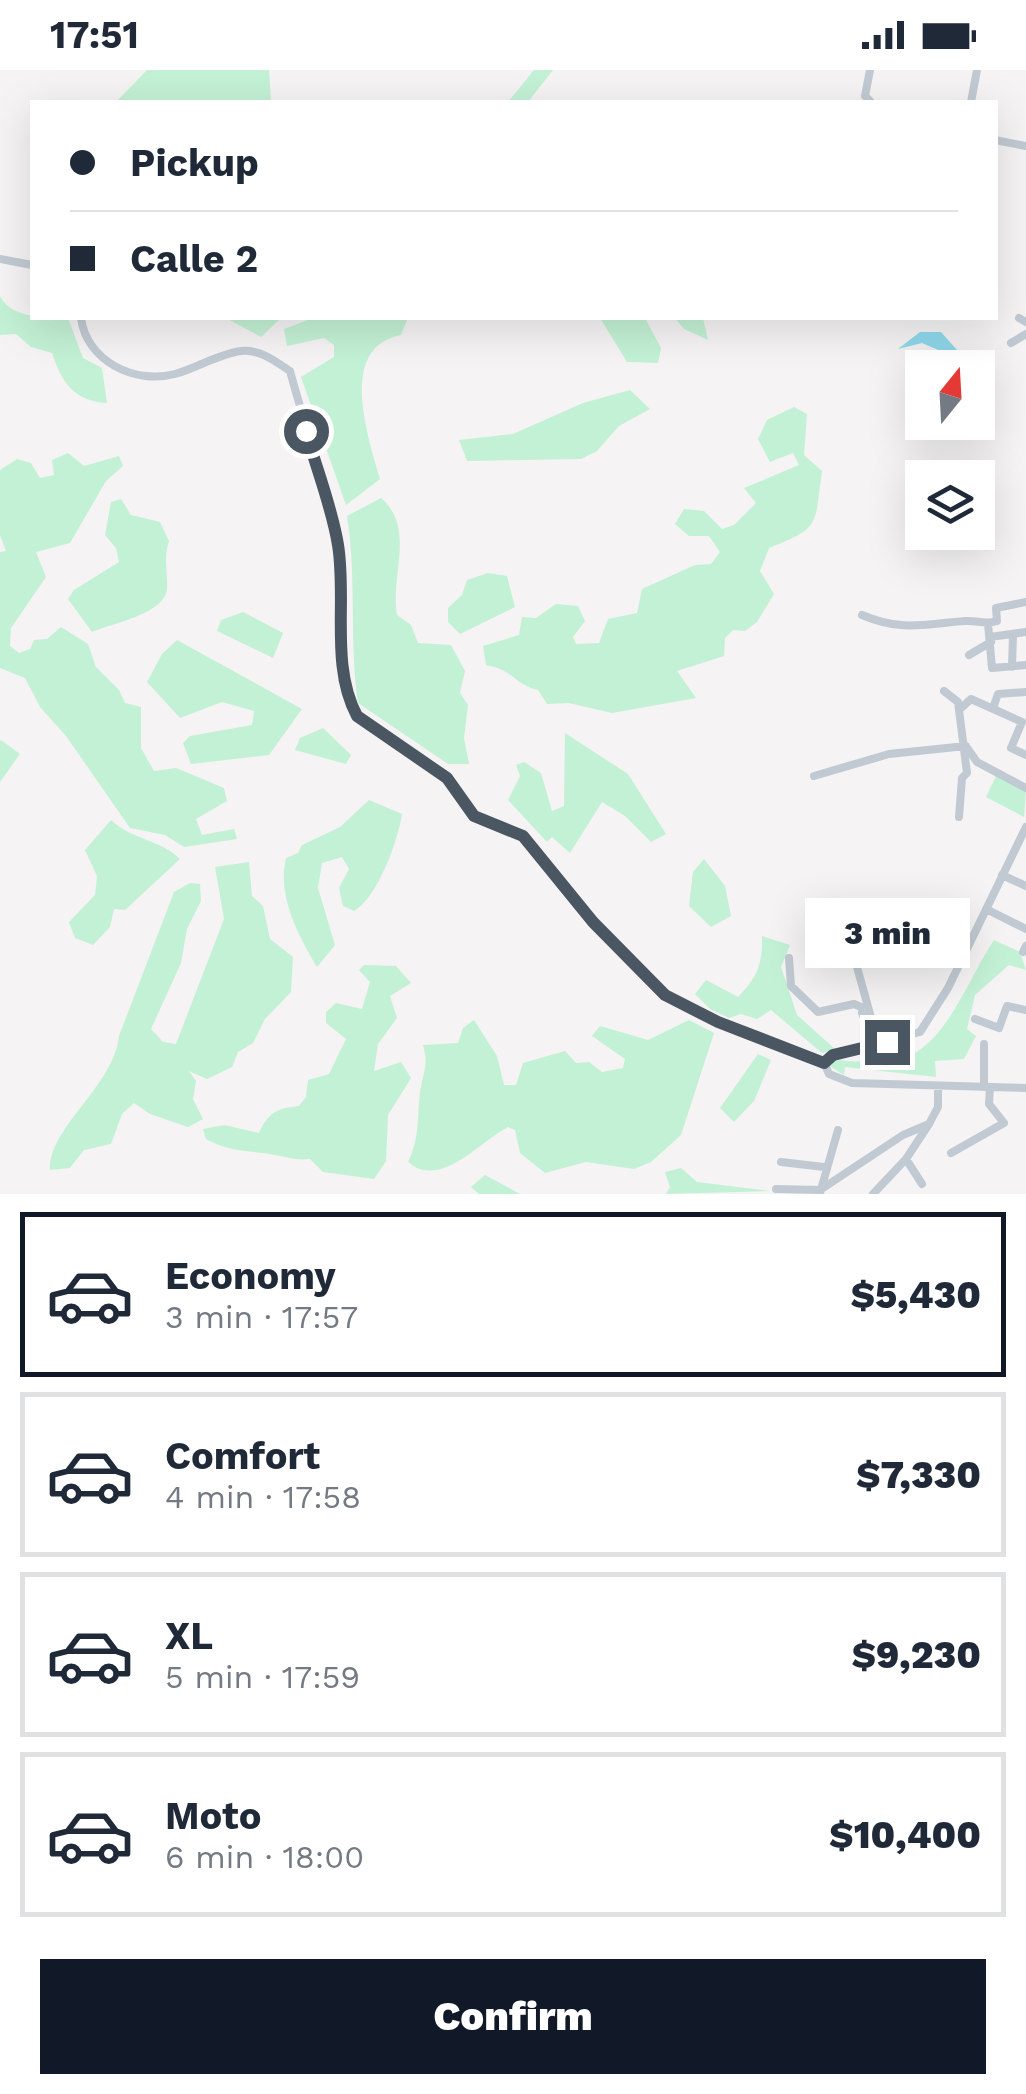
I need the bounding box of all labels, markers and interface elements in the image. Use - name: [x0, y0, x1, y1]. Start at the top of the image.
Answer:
- text: 17:51: [50, 13, 139, 57]
- text: Pickup: [130, 141, 259, 185]
- text: Calle 2: [130, 237, 258, 281]
- north arrow: [905, 350, 995, 440]
- map controls: [905, 350, 995, 550]
- route start: [284, 409, 329, 454]
- button: layers: [905, 460, 995, 550]
- callout: 3 min: [804, 897, 970, 967]
- text: 3 min: [844, 914, 931, 952]
- route end: [865, 1020, 910, 1065]
- icon: car: [45, 1250, 135, 1340]
- text: Economy: [165, 1254, 336, 1298]
- text: $5,430: [851, 1273, 981, 1317]
- text: 3 min · 17:57: [165, 1298, 358, 1336]
- icon: car: [45, 1430, 135, 1520]
- text: Comfort: [165, 1434, 320, 1478]
- text: $7,330: [856, 1453, 981, 1497]
- text: 4 min · 17:58: [165, 1478, 361, 1516]
- icon: car: [45, 1610, 135, 1700]
- text: XL: [165, 1614, 213, 1658]
- text: $9,230: [851, 1633, 981, 1677]
- text: 5 min · 17:59: [165, 1658, 360, 1696]
- icon: car: [45, 1790, 135, 1880]
- text: Moto: [165, 1794, 261, 1838]
- text: $10,400: [829, 1813, 981, 1857]
- text: 6 min · 18:00: [165, 1838, 364, 1876]
- button: Confirm: [40, 1959, 986, 2074]

